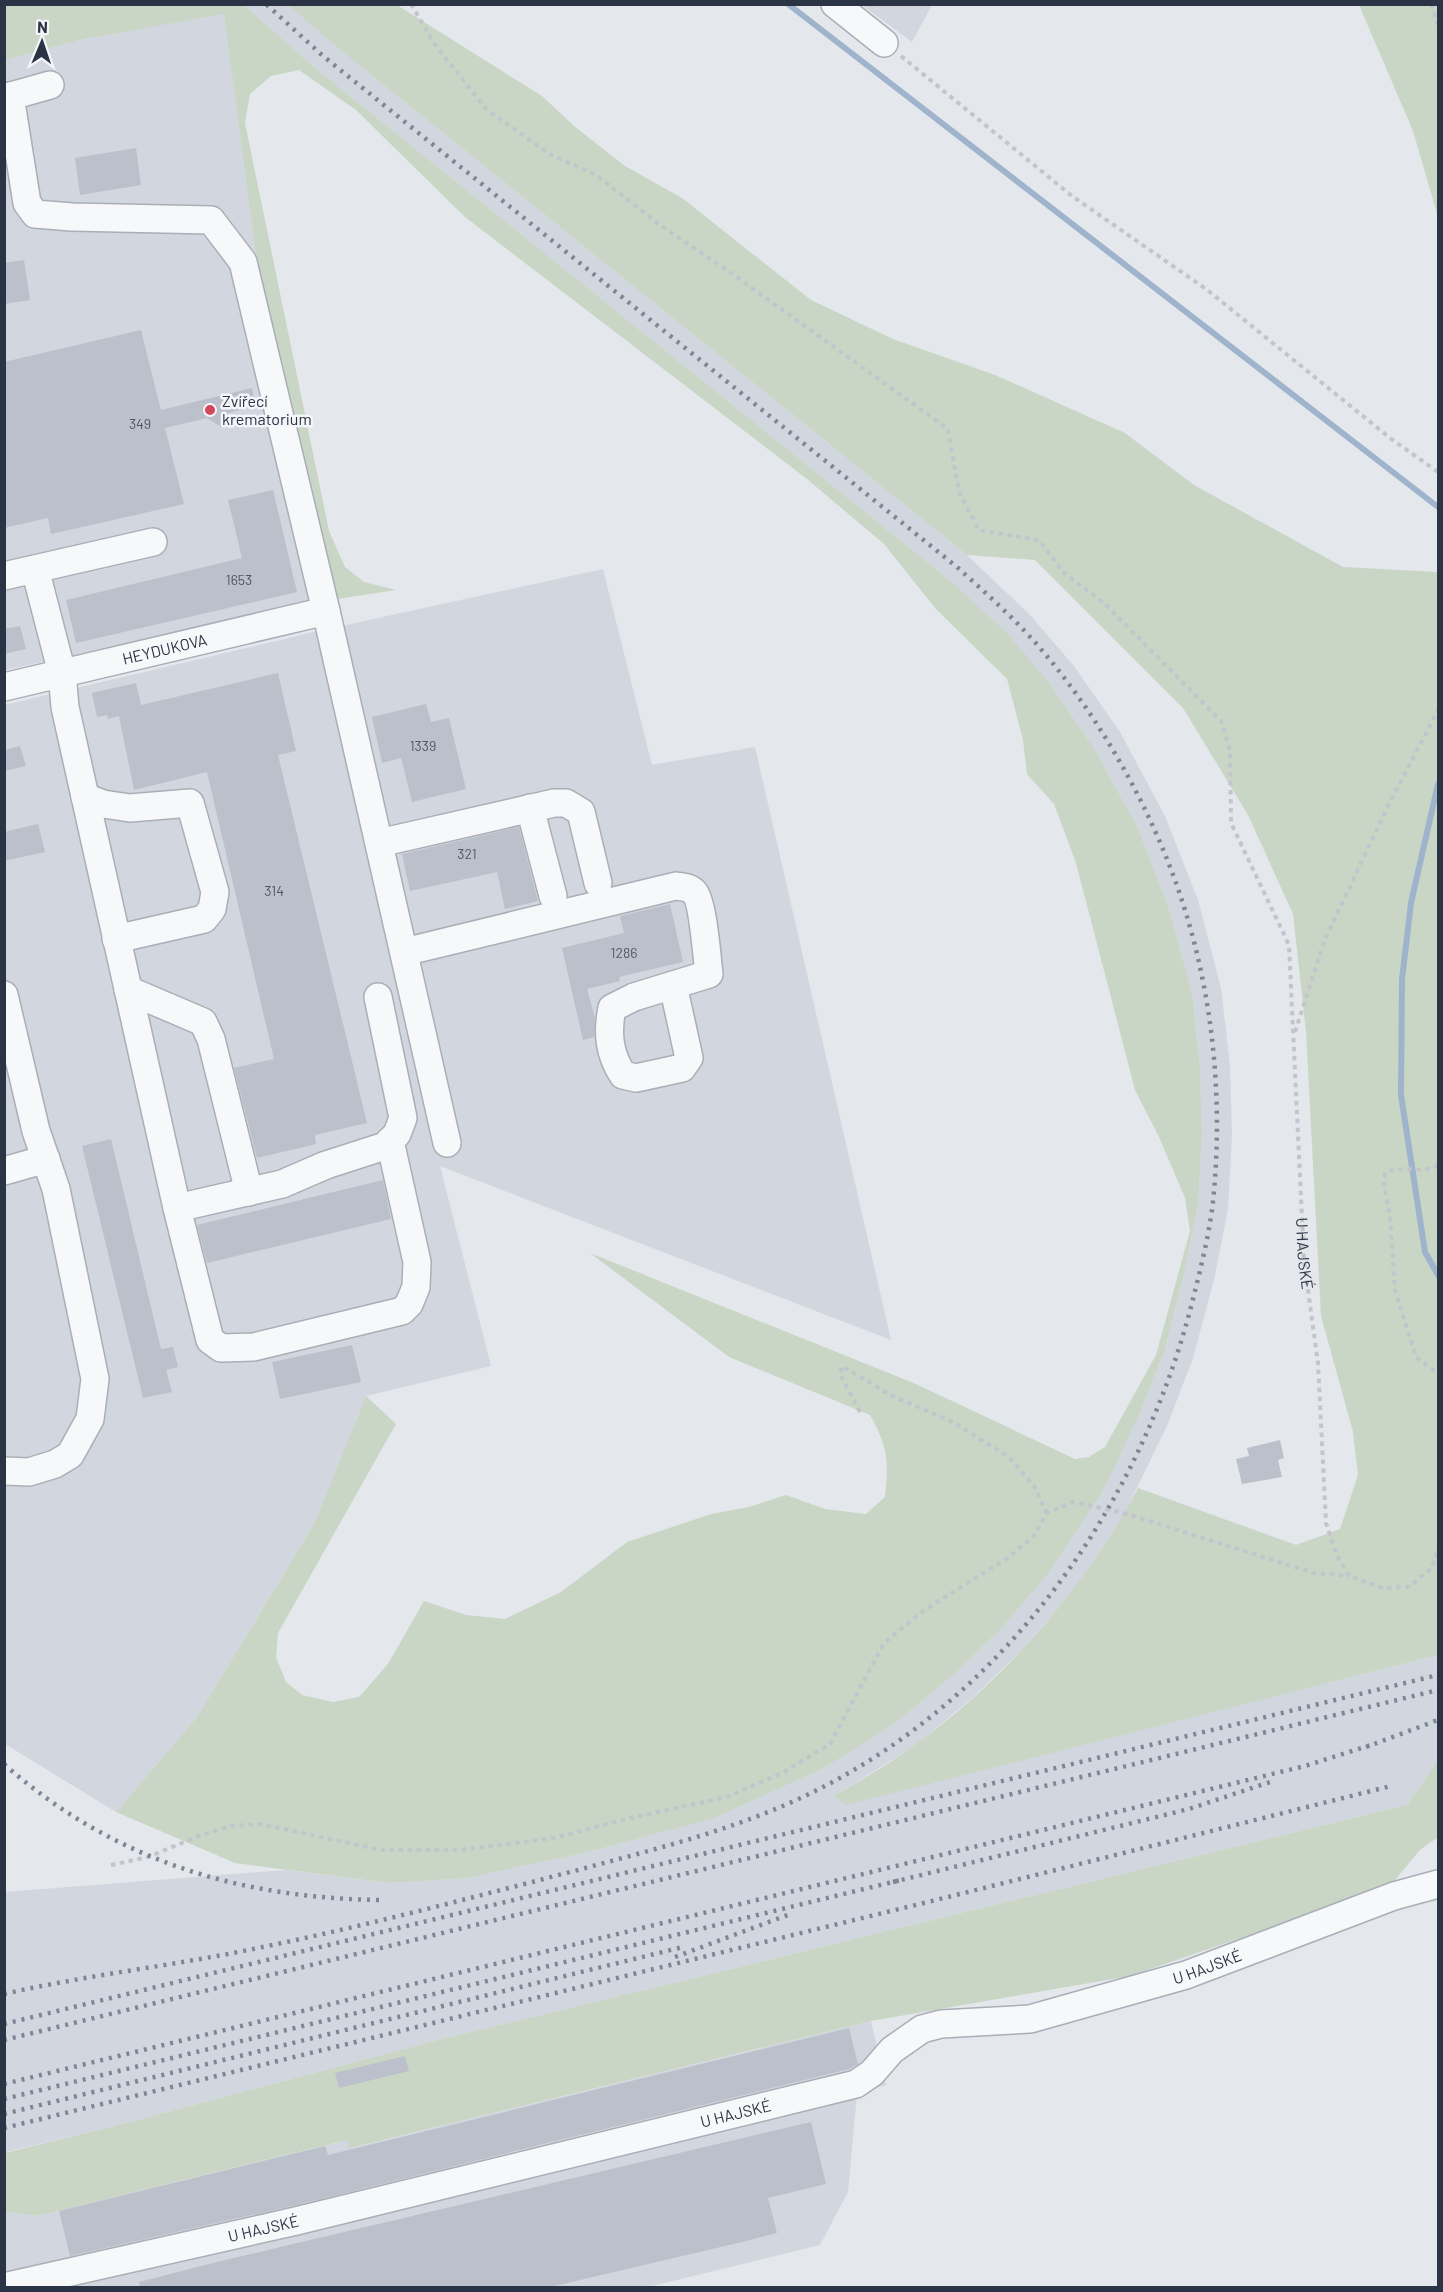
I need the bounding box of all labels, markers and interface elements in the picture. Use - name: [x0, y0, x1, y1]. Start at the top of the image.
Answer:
- north arrow: [12, 12, 72, 72]
- text: N: [37, 17, 48, 36]
- place label: Zvířecí krematorium: [222, 391, 312, 428]
- marker: Zvířecí krematorium: [203, 403, 217, 417]
- house number: 349: [129, 415, 151, 432]
- house number: 1653: [226, 571, 252, 588]
- street label: HEYDUKOVA: [120, 629, 209, 668]
- house number: 1339: [410, 737, 436, 754]
- house number: 321: [457, 845, 477, 862]
- house number: 314: [264, 882, 284, 899]
- house number: 1286: [611, 944, 637, 961]
- street label: U HAJSKÉ: [1293, 1217, 1318, 1291]
- street label: U HAJSKÉ: [1170, 1945, 1244, 1987]
- street label: U HAJSKÉ: [698, 2095, 773, 2131]
- street label: U HAJSKÉ: [226, 2211, 301, 2245]

